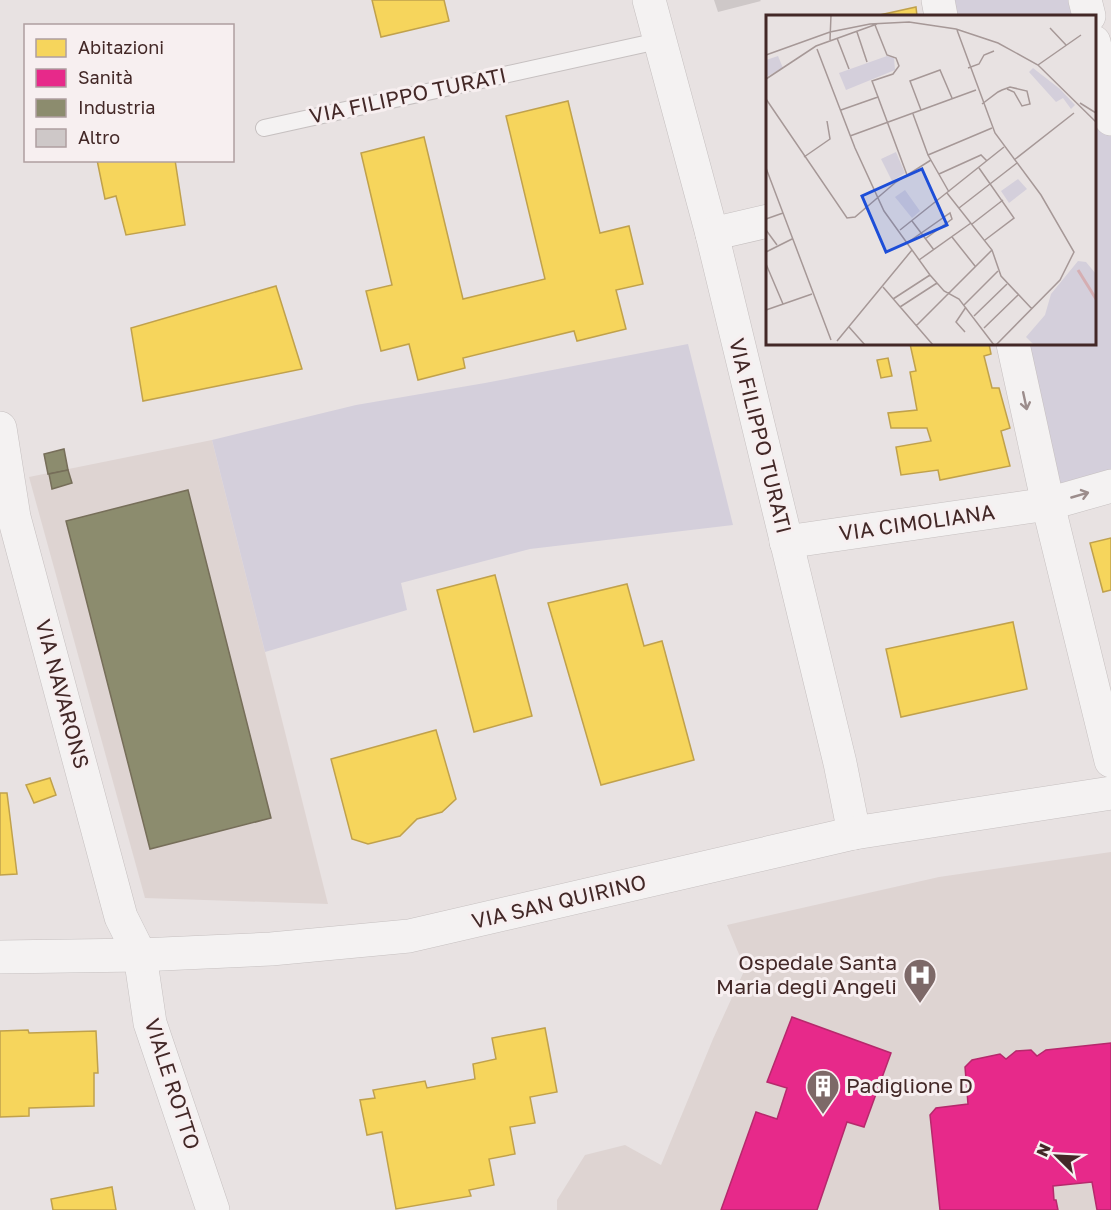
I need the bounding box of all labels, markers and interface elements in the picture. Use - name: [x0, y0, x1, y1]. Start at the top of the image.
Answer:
- inset map: [766, 15, 1096, 345]
- legend: [24, 24, 234, 162]
- text: Abitazioni: [78, 36, 164, 58]
- street label: VIA FILIPPO TURATI: [307, 61, 509, 129]
- text: Sanità: [78, 66, 133, 88]
- text: Industria: [78, 96, 155, 118]
- text: Altro: [78, 126, 120, 148]
- street label: VIA FILIPPO TURATI: [724, 335, 798, 536]
- one-way arrow: [1020, 391, 1032, 410]
- one-way arrow: [1070, 489, 1089, 500]
- street label: VIA CIMOLIANA: [837, 498, 996, 546]
- street label: VIA NAVARONS: [31, 616, 95, 771]
- street label: VIA SAN QUIRINO: [469, 868, 649, 934]
- place label: Ospedale Santa Maria degli Angeli: [716, 949, 897, 999]
- hospital icon: Ospedale Santa Maria degli Angeli: [902, 957, 938, 1004]
- street label: VIALE ROTTO: [140, 1015, 206, 1152]
- building icon: Padiglione D: [805, 1068, 841, 1115]
- place label: Padiglione D: [846, 1072, 973, 1098]
- north arrow: [1027, 1126, 1087, 1186]
- text: N: [1032, 1140, 1055, 1160]

